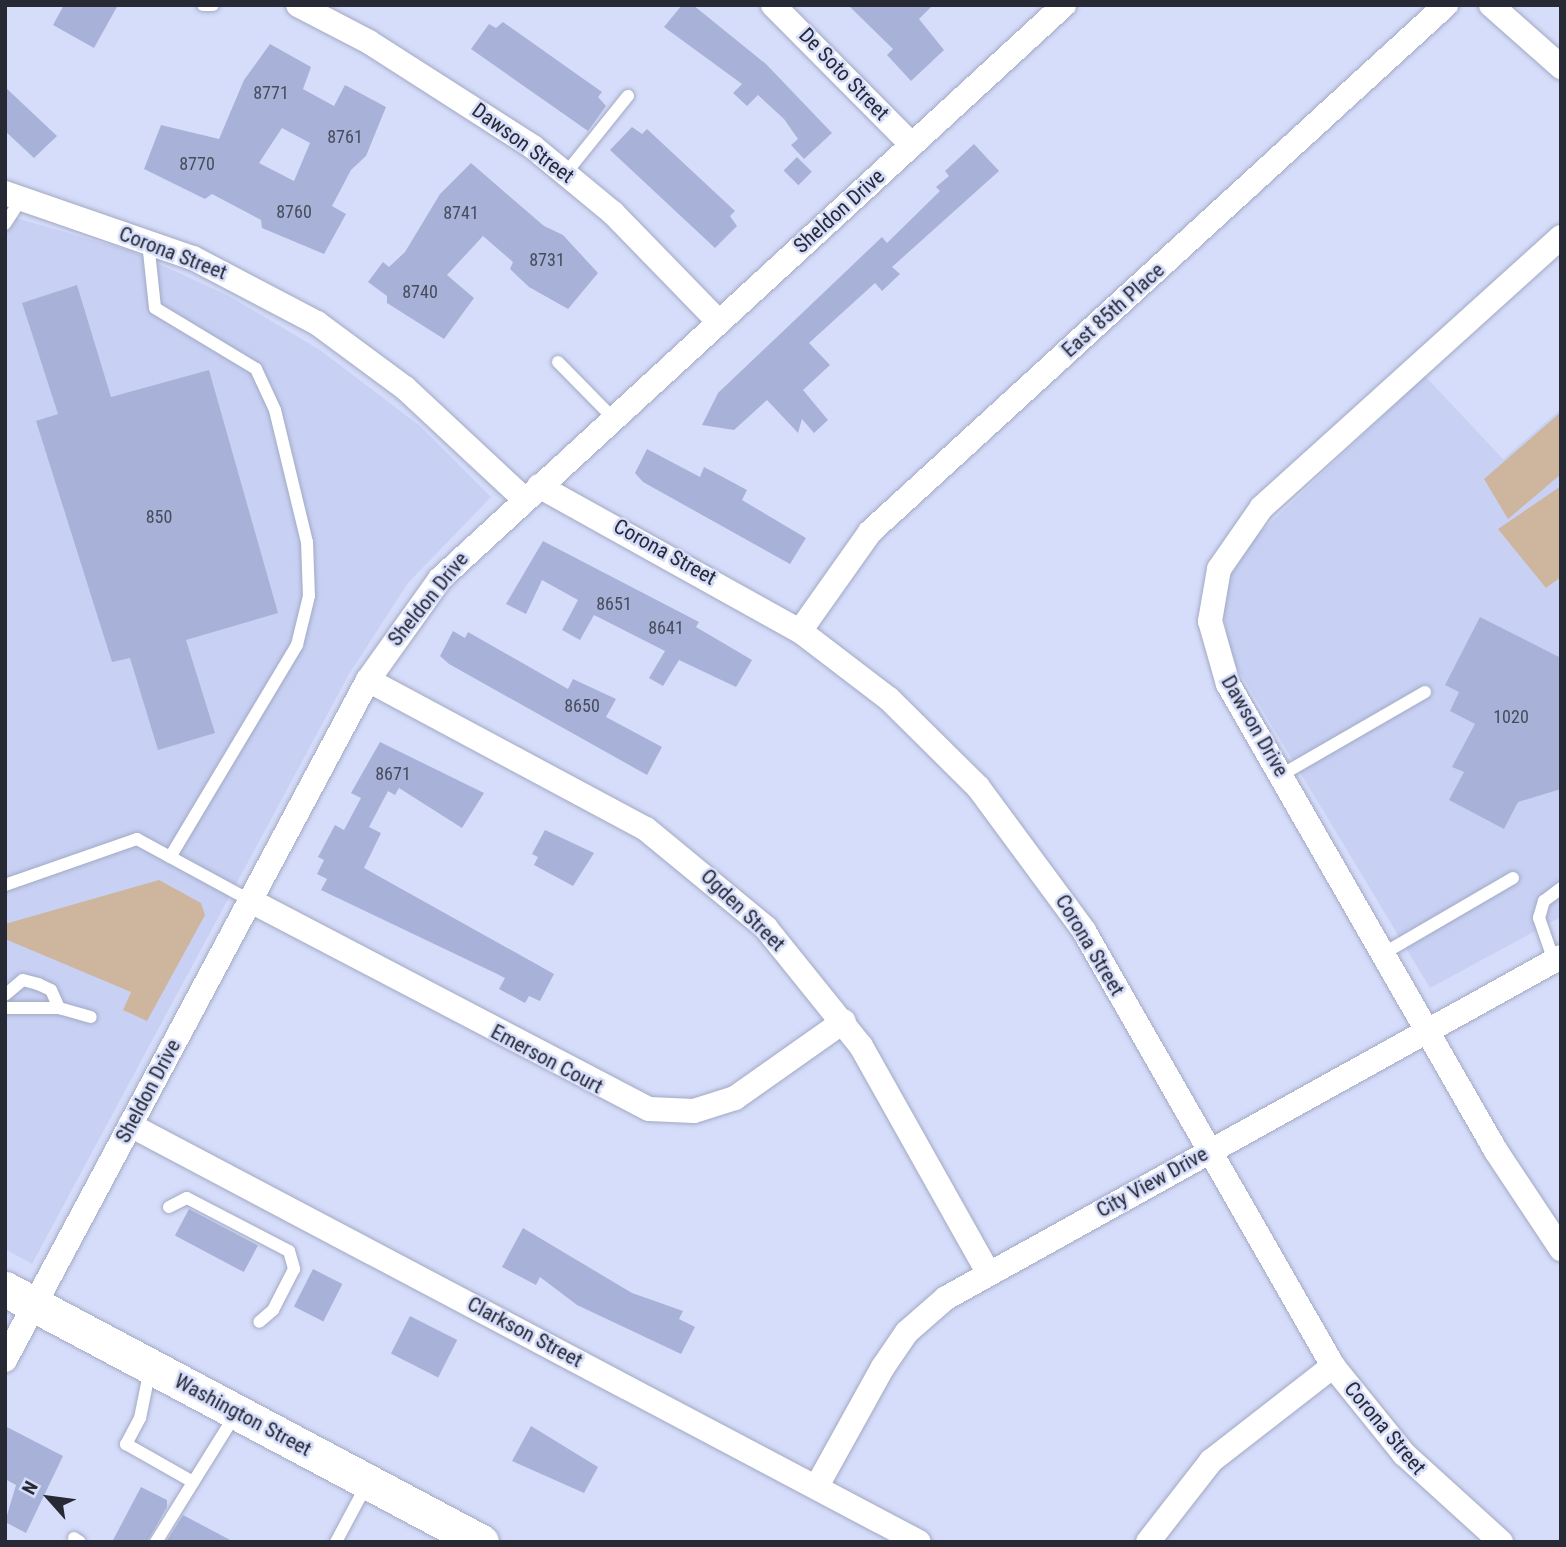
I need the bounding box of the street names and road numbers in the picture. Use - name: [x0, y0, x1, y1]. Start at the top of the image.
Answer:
- street label: De Soto Street: [794, 23, 894, 125]
- street label: Dawson Street: [467, 98, 579, 188]
- street label: Sheldon Drive: [788, 164, 890, 258]
- street label: Corona Street: [116, 221, 230, 285]
- street label: East 85th Place: [1057, 257, 1169, 363]
- street label: Corona Street: [609, 513, 721, 591]
- street label: Sheldon Drive: [382, 547, 474, 651]
- street label: Dawson Drive: [1216, 671, 1294, 781]
- street label: Ogden Street: [696, 864, 790, 956]
- street label: Corona Street: [1050, 890, 1130, 1000]
- street label: Emerson Court: [487, 1019, 607, 1099]
- street label: Sheldon Drive: [110, 1035, 186, 1147]
- street label: City View Drive: [1092, 1141, 1212, 1223]
- street label: Clarkson Street: [463, 1291, 587, 1373]
- street label: Washington Street: [170, 1368, 316, 1462]
- street label: Corona Street: [1339, 1376, 1431, 1480]

